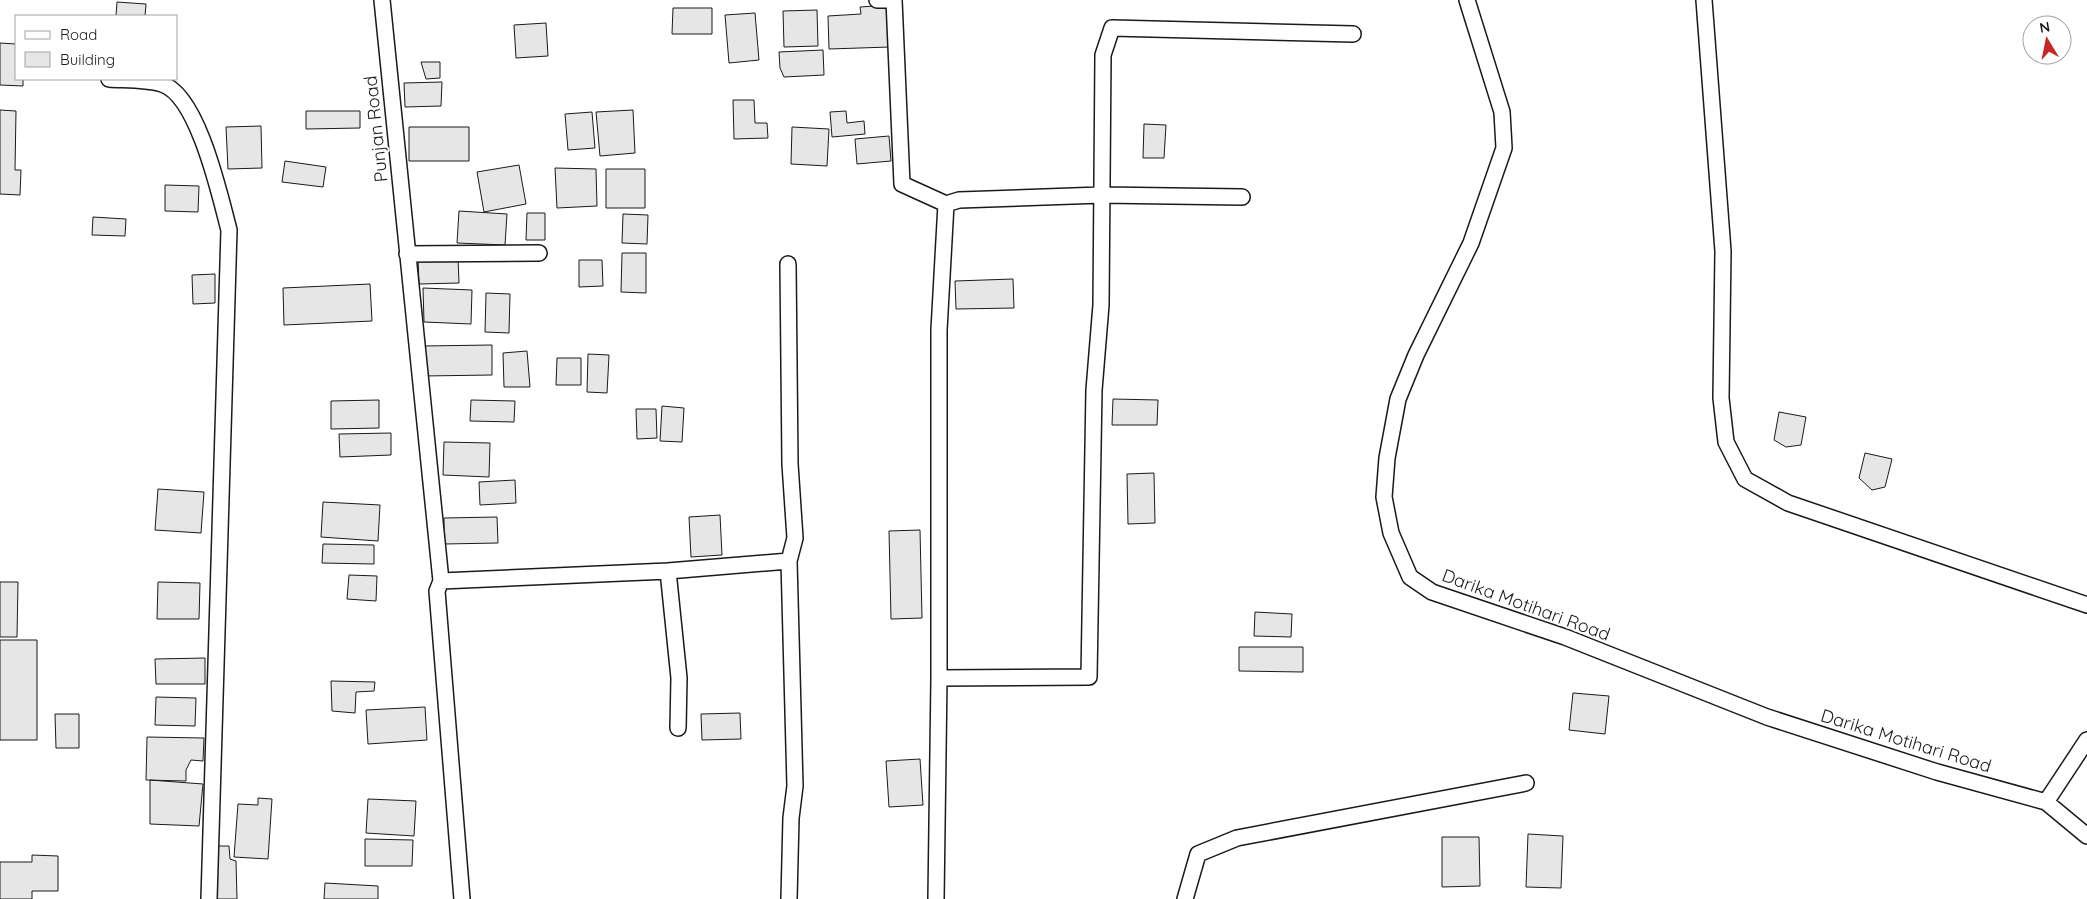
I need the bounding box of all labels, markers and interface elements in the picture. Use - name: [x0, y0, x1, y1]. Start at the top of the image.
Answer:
- legend: [15, 15, 178, 80]
- north arrow: [2022, 15, 2072, 65]
- text: N: [2038, 17, 2051, 37]
- text: Road: [60, 25, 97, 44]
- text: Building: [60, 50, 115, 69]
- street label: Punjan Road: [358, 75, 393, 183]
- street label: Darika Motihari Road: [1439, 563, 1613, 646]
- street label: Darika Motihari Road: [1818, 704, 1994, 777]

